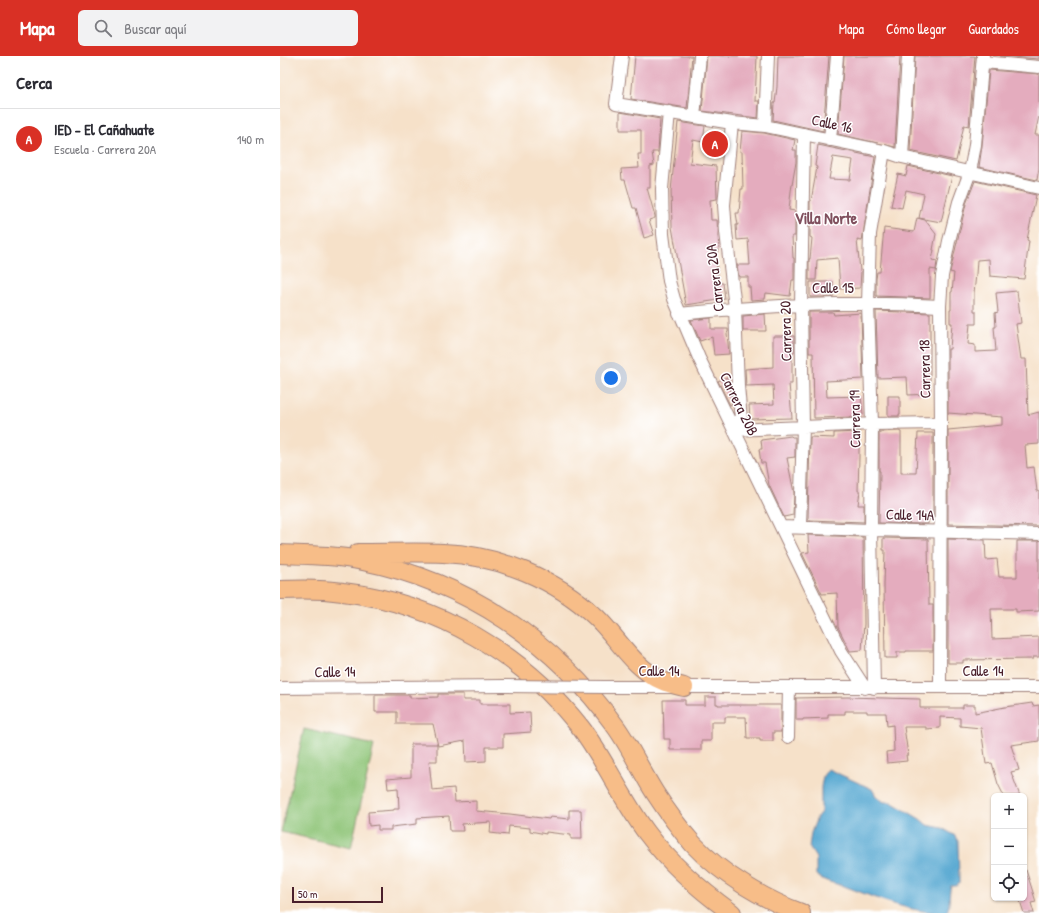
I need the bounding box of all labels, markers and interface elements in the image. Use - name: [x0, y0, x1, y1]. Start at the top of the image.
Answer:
- search box: [78, 10, 358, 46]
- text: Mapa: [20, 15, 54, 41]
- icon: search: [92, 17, 114, 39]
- text: Buscar aquí: [124, 18, 187, 39]
- text: Mapa: [839, 19, 864, 38]
- text: Cómo llegar: [886, 19, 946, 38]
- text: Guardados: [968, 19, 1019, 38]
- text: Cerca: [16, 71, 52, 94]
- street label: Calle 16: [810, 109, 855, 138]
- text: IED - El Cañahuate: [54, 119, 154, 140]
- pin: A: [702, 129, 728, 159]
- text: A: [26, 130, 32, 148]
- text: 140 m: [237, 130, 264, 148]
- text: Escuela · Carrera 20A: [54, 140, 156, 158]
- district label: Villa Norte: [795, 207, 858, 229]
- street label: Carrera 20A: [700, 242, 729, 313]
- street label: Calle 15: [812, 277, 855, 298]
- street label: Carrera 20: [774, 300, 797, 361]
- street label: Carrera 18: [913, 339, 936, 399]
- your location: [601, 368, 621, 388]
- street label: Carrera 20B: [715, 369, 764, 439]
- street label: Carrera 19: [843, 390, 866, 448]
- street label: Calle 14A: [886, 504, 935, 525]
- street label: Calle 14: [638, 660, 680, 681]
- street label: Calle 14: [962, 660, 1004, 681]
- street label: Calle 14: [314, 661, 356, 682]
- map controls: [991, 793, 1027, 901]
- button: +: [991, 793, 1027, 829]
- button: −: [991, 829, 1027, 865]
- button: locate: [991, 865, 1027, 901]
- scale bar: [292, 885, 383, 904]
- text: 50 m: [298, 887, 318, 901]

